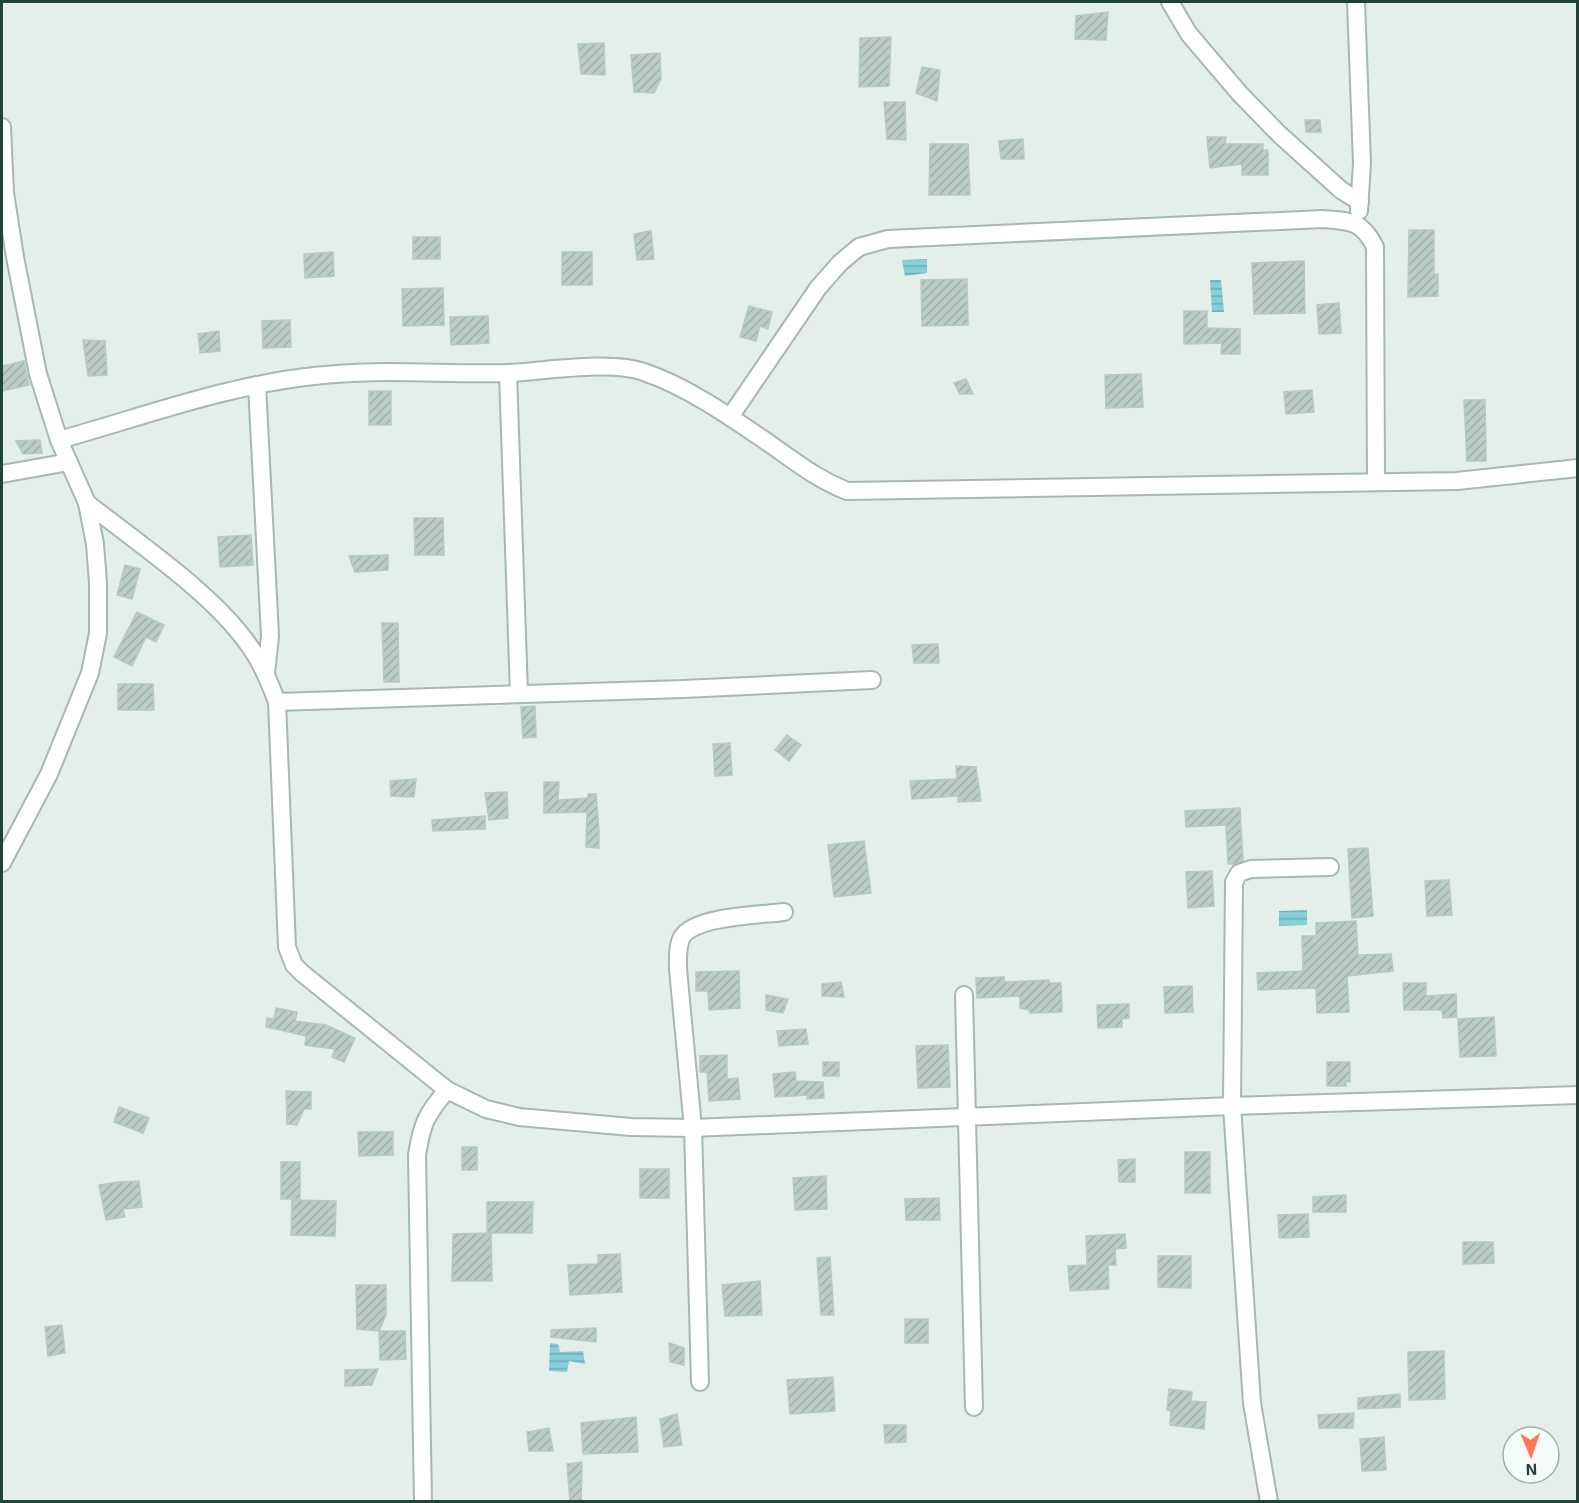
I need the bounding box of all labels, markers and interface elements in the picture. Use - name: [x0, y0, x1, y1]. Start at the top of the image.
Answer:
- north arrow: [1501, 1425, 1561, 1485]
- text: N: [1525, 1461, 1538, 1480]

